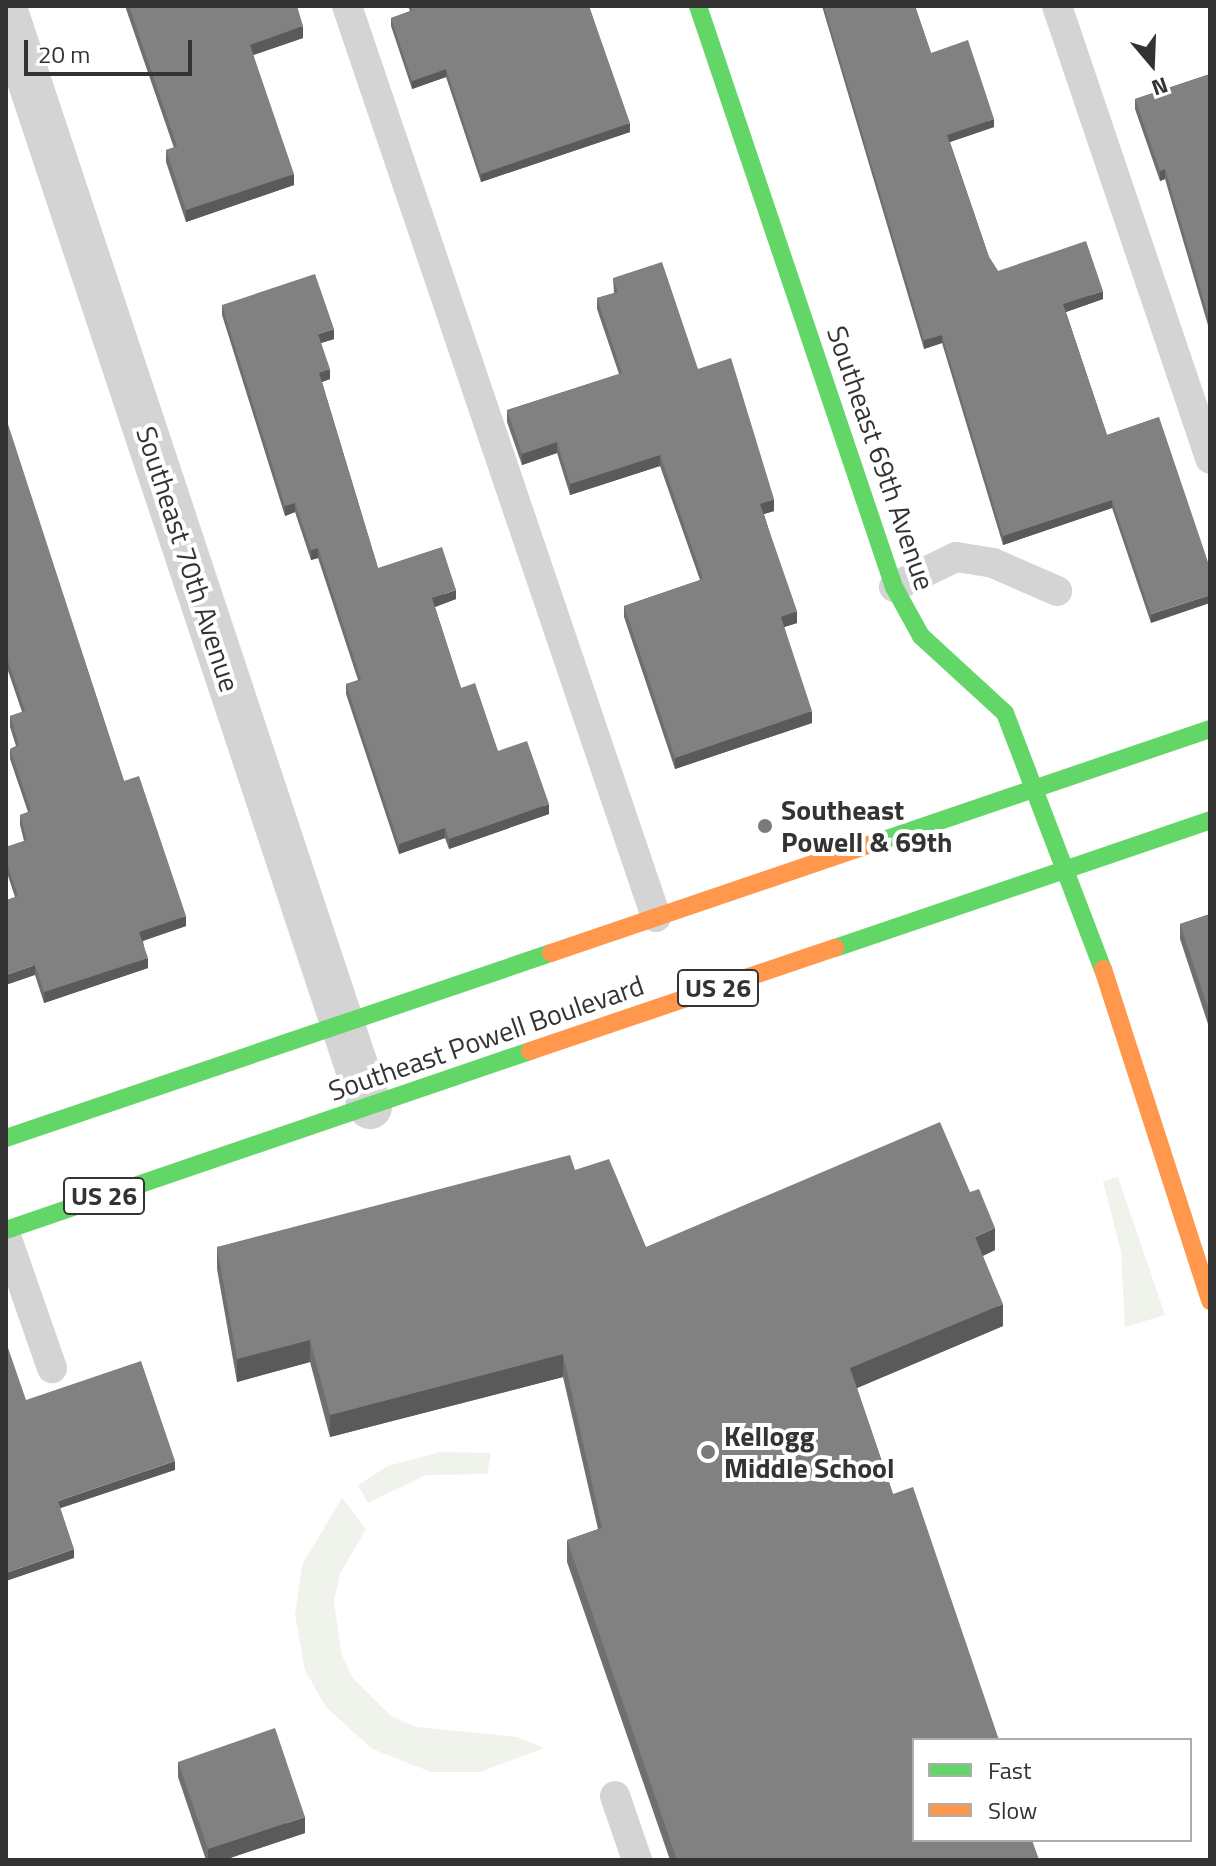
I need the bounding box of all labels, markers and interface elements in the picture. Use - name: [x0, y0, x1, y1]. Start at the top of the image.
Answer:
- scale bar: [28, 24, 196, 74]
- north arrow: [1112, 24, 1192, 104]
- text: 20 m: [38, 36, 90, 72]
- text: N: [1147, 68, 1173, 105]
- street label: Southeast 69th Avenue: [820, 322, 942, 594]
- street label: Southeast 70th Avenue: [129, 422, 247, 696]
- place label: Southeast Powell & 69th: [781, 793, 952, 859]
- marker: Southeast Powell & 69th: [756, 817, 774, 835]
- road number: US 26: [676, 966, 760, 1010]
- street label: Southeast Powell Boulevard: [324, 968, 648, 1108]
- road number: US 26: [62, 1174, 146, 1218]
- place label: Kellogg Middle School: [724, 1419, 895, 1485]
- marker: Kellogg Middle School: [699, 1443, 717, 1461]
- legend: [912, 1738, 1192, 1842]
- text: Fast: [988, 1752, 1031, 1788]
- text: Slow: [988, 1792, 1037, 1828]

